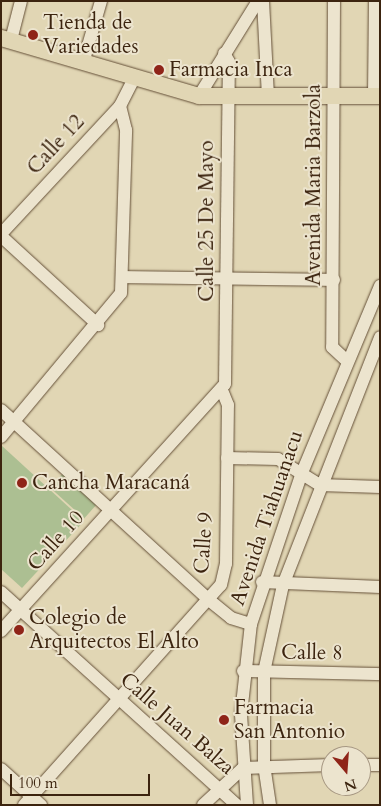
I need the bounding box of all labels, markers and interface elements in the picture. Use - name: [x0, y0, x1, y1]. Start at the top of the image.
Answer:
- place label: Tienda de Variedades: [43, 10, 139, 60]
- marker: Tienda de Variedades: [27, 29, 39, 41]
- place label: Farmacia Inca: [169, 57, 292, 83]
- marker: Farmacia Inca: [153, 64, 165, 76]
- street label: Avenida Maria Barzola: [301, 84, 327, 286]
- street label: Calle 12: [22, 110, 90, 180]
- street label: Calle 25 De Mayo: [194, 140, 220, 302]
- street label: Avenida Tiahuanacu: [225, 427, 309, 609]
- place label: Cancha Maracaná: [32, 470, 190, 496]
- marker: Cancha Maracaná: [16, 477, 28, 489]
- street label: Calle 10: [22, 506, 90, 576]
- street label: Calle 9: [189, 511, 219, 575]
- place label: Colegio de Arquitectos El Alto: [29, 605, 199, 655]
- marker: Colegio de Arquitectos El Alto: [13, 624, 25, 636]
- street label: Calle 8: [281, 640, 343, 666]
- street label: Calle Juan Balza: [115, 667, 239, 781]
- place label: Farmacia San Antonio: [234, 695, 345, 745]
- marker: Farmacia San Antonio: [218, 714, 230, 726]
- north arrow: [321, 746, 371, 796]
- scale bar: [12, 764, 152, 796]
- text: 100 m: [18, 773, 58, 793]
- text: N: [342, 774, 359, 796]

